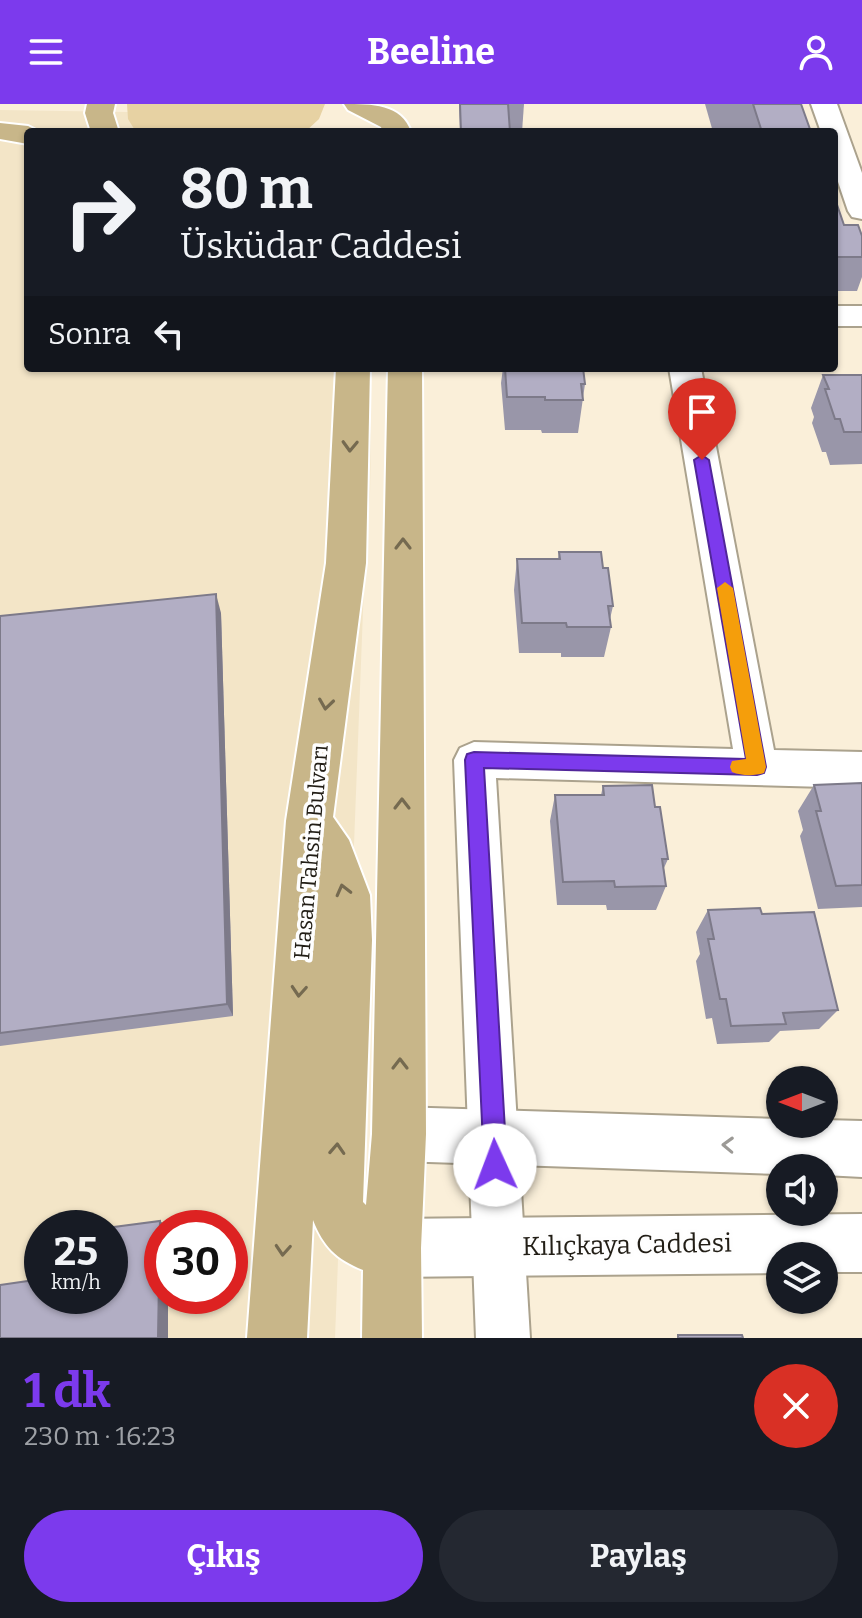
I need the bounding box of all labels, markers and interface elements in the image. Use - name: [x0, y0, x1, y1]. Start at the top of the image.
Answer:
- icon: menu: [24, 30, 68, 74]
- text: Beeline: [367, 30, 495, 74]
- icon: person: [794, 30, 838, 74]
- text: 80 m: [180, 156, 313, 223]
- icon: right: [48, 160, 152, 264]
- text: Üsküdar Caddesi: [180, 224, 462, 268]
- icon: left: [147, 312, 191, 356]
- text: Sonra: [48, 316, 131, 352]
- pin: [668, 378, 736, 460]
- icon: arrive: [680, 390, 724, 434]
- one-way arrow: [341, 440, 358, 453]
- one-way arrow: [395, 537, 412, 550]
- one-way arrow: [318, 698, 335, 711]
- street label: Hasan Tahsin Bulvarı: [288, 743, 334, 960]
- one-way arrow: [393, 797, 410, 810]
- one-way arrow: [335, 883, 352, 897]
- one-way arrow: [291, 985, 308, 998]
- one-way arrow: [391, 1057, 409, 1070]
- north arrow: [766, 1066, 838, 1138]
- map controls: [766, 1066, 838, 1314]
- position arrow: [453, 1123, 537, 1207]
- one-way arrow: [721, 1136, 734, 1153]
- one-way arrow: [328, 1142, 345, 1155]
- button: sound: [766, 1154, 838, 1226]
- speed limit sign: 30: [144, 1210, 248, 1314]
- text: 25: [54, 1228, 98, 1276]
- street label: Kılıçkaya Caddesi: [522, 1228, 732, 1262]
- button: layers: [766, 1242, 838, 1314]
- one-way arrow: [275, 1244, 292, 1257]
- text: km/h: [51, 1270, 101, 1294]
- text: 1 dk: [24, 1362, 111, 1420]
- button: close: [754, 1364, 838, 1448]
- text: 230 m · 16:23: [24, 1421, 176, 1452]
- button: Çıkış: [24, 1510, 423, 1602]
- button: Paylaş: [439, 1510, 838, 1602]

